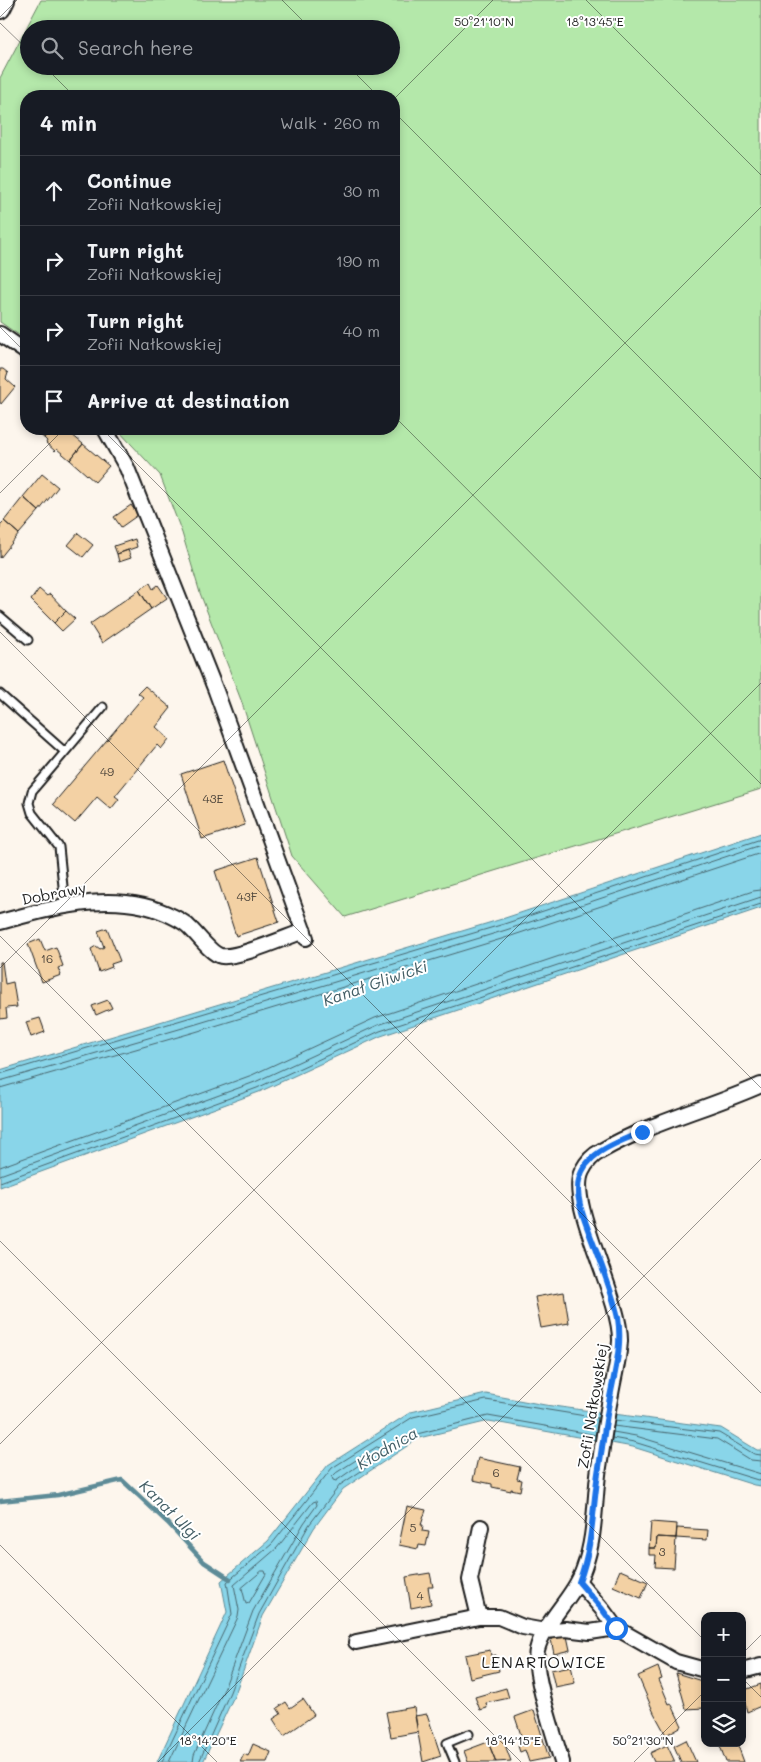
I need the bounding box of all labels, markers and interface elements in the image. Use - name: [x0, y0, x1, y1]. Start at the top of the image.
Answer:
- text: 50°21'10"N: [454, 13, 514, 29]
- text: 18°13'45"E: [566, 13, 624, 29]
- search box: [20, 20, 400, 75]
- icon: search: [38, 34, 66, 62]
- text: Search here: [78, 35, 194, 60]
- text: 4 min: [40, 109, 97, 136]
- text: Walk · 260 m: [280, 112, 380, 133]
- text: Continue: [87, 168, 172, 193]
- icon: ahead: [40, 177, 68, 205]
- text: 30 m: [343, 180, 380, 201]
- text: Zofii Nałkowskiej: [87, 193, 222, 214]
- text: Turn right: [87, 238, 184, 263]
- icon: right: [40, 247, 68, 275]
- text: 190 m: [336, 250, 380, 271]
- text: Zofii Nałkowskiej: [87, 263, 222, 284]
- text: Turn right: [87, 308, 184, 333]
- icon: right: [40, 317, 68, 345]
- text: 40 m: [343, 320, 380, 341]
- text: Zofii Nałkowskiej: [87, 333, 222, 354]
- icon: arrive: [40, 387, 68, 415]
- text: Arrive at destination: [87, 388, 290, 413]
- house number: 49: [100, 763, 114, 779]
- house number: 43E: [203, 790, 224, 806]
- street label: Dobrawy: [20, 877, 88, 909]
- house number: 43F: [237, 888, 258, 904]
- house number: 16: [41, 950, 53, 966]
- water label: Kanał Gliwicki: [320, 955, 430, 1010]
- route end: [631, 1121, 654, 1144]
- street label: Zofii Nałkowskiej: [572, 1342, 612, 1470]
- water label: Kłodnica: [352, 1422, 421, 1474]
- house number: 6: [492, 1464, 500, 1480]
- water label: Kanał Ulgi: [136, 1475, 205, 1545]
- house number: 5: [410, 1519, 417, 1535]
- house number: 3: [658, 1543, 666, 1559]
- house number: 4: [416, 1587, 424, 1603]
- map controls: [701, 1612, 746, 1747]
- button: +: [701, 1612, 746, 1657]
- route start: [605, 1617, 628, 1640]
- district label: LENARTOWICE: [482, 1651, 606, 1672]
- button: −: [701, 1657, 746, 1702]
- button: layers: [701, 1702, 746, 1747]
- text: 18°14'20"E: [179, 1732, 237, 1748]
- text: 18°14'15"E: [485, 1732, 541, 1748]
- text: 50°21'30"N: [612, 1732, 674, 1748]

